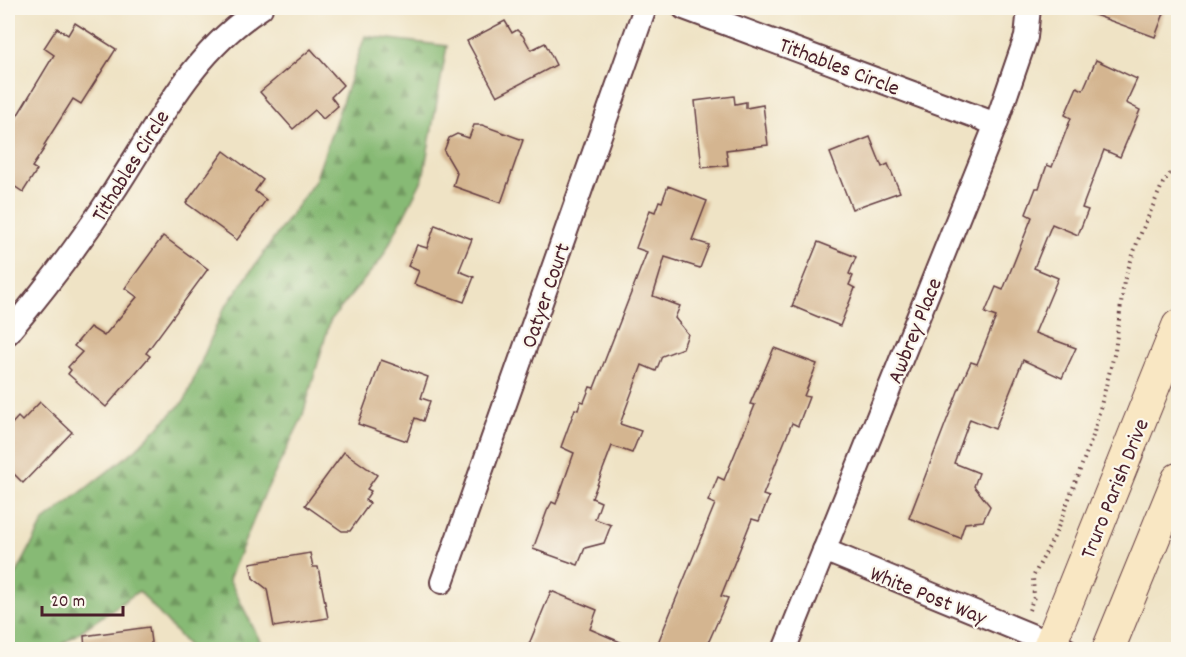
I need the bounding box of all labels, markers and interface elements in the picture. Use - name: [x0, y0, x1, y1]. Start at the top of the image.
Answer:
- street label: Tithables Circle: [774, 31, 904, 105]
- street label: Tithables Circle: [85, 105, 179, 229]
- street label: Oatyer Court: [515, 239, 580, 353]
- street label: Awbrey Place: [881, 274, 952, 389]
- street label: Truro Parish Drive: [1074, 415, 1158, 564]
- street label: White Post Way: [865, 560, 992, 635]
- scale bar: [42, 579, 123, 617]
- text: 20 m: [51, 590, 85, 615]

